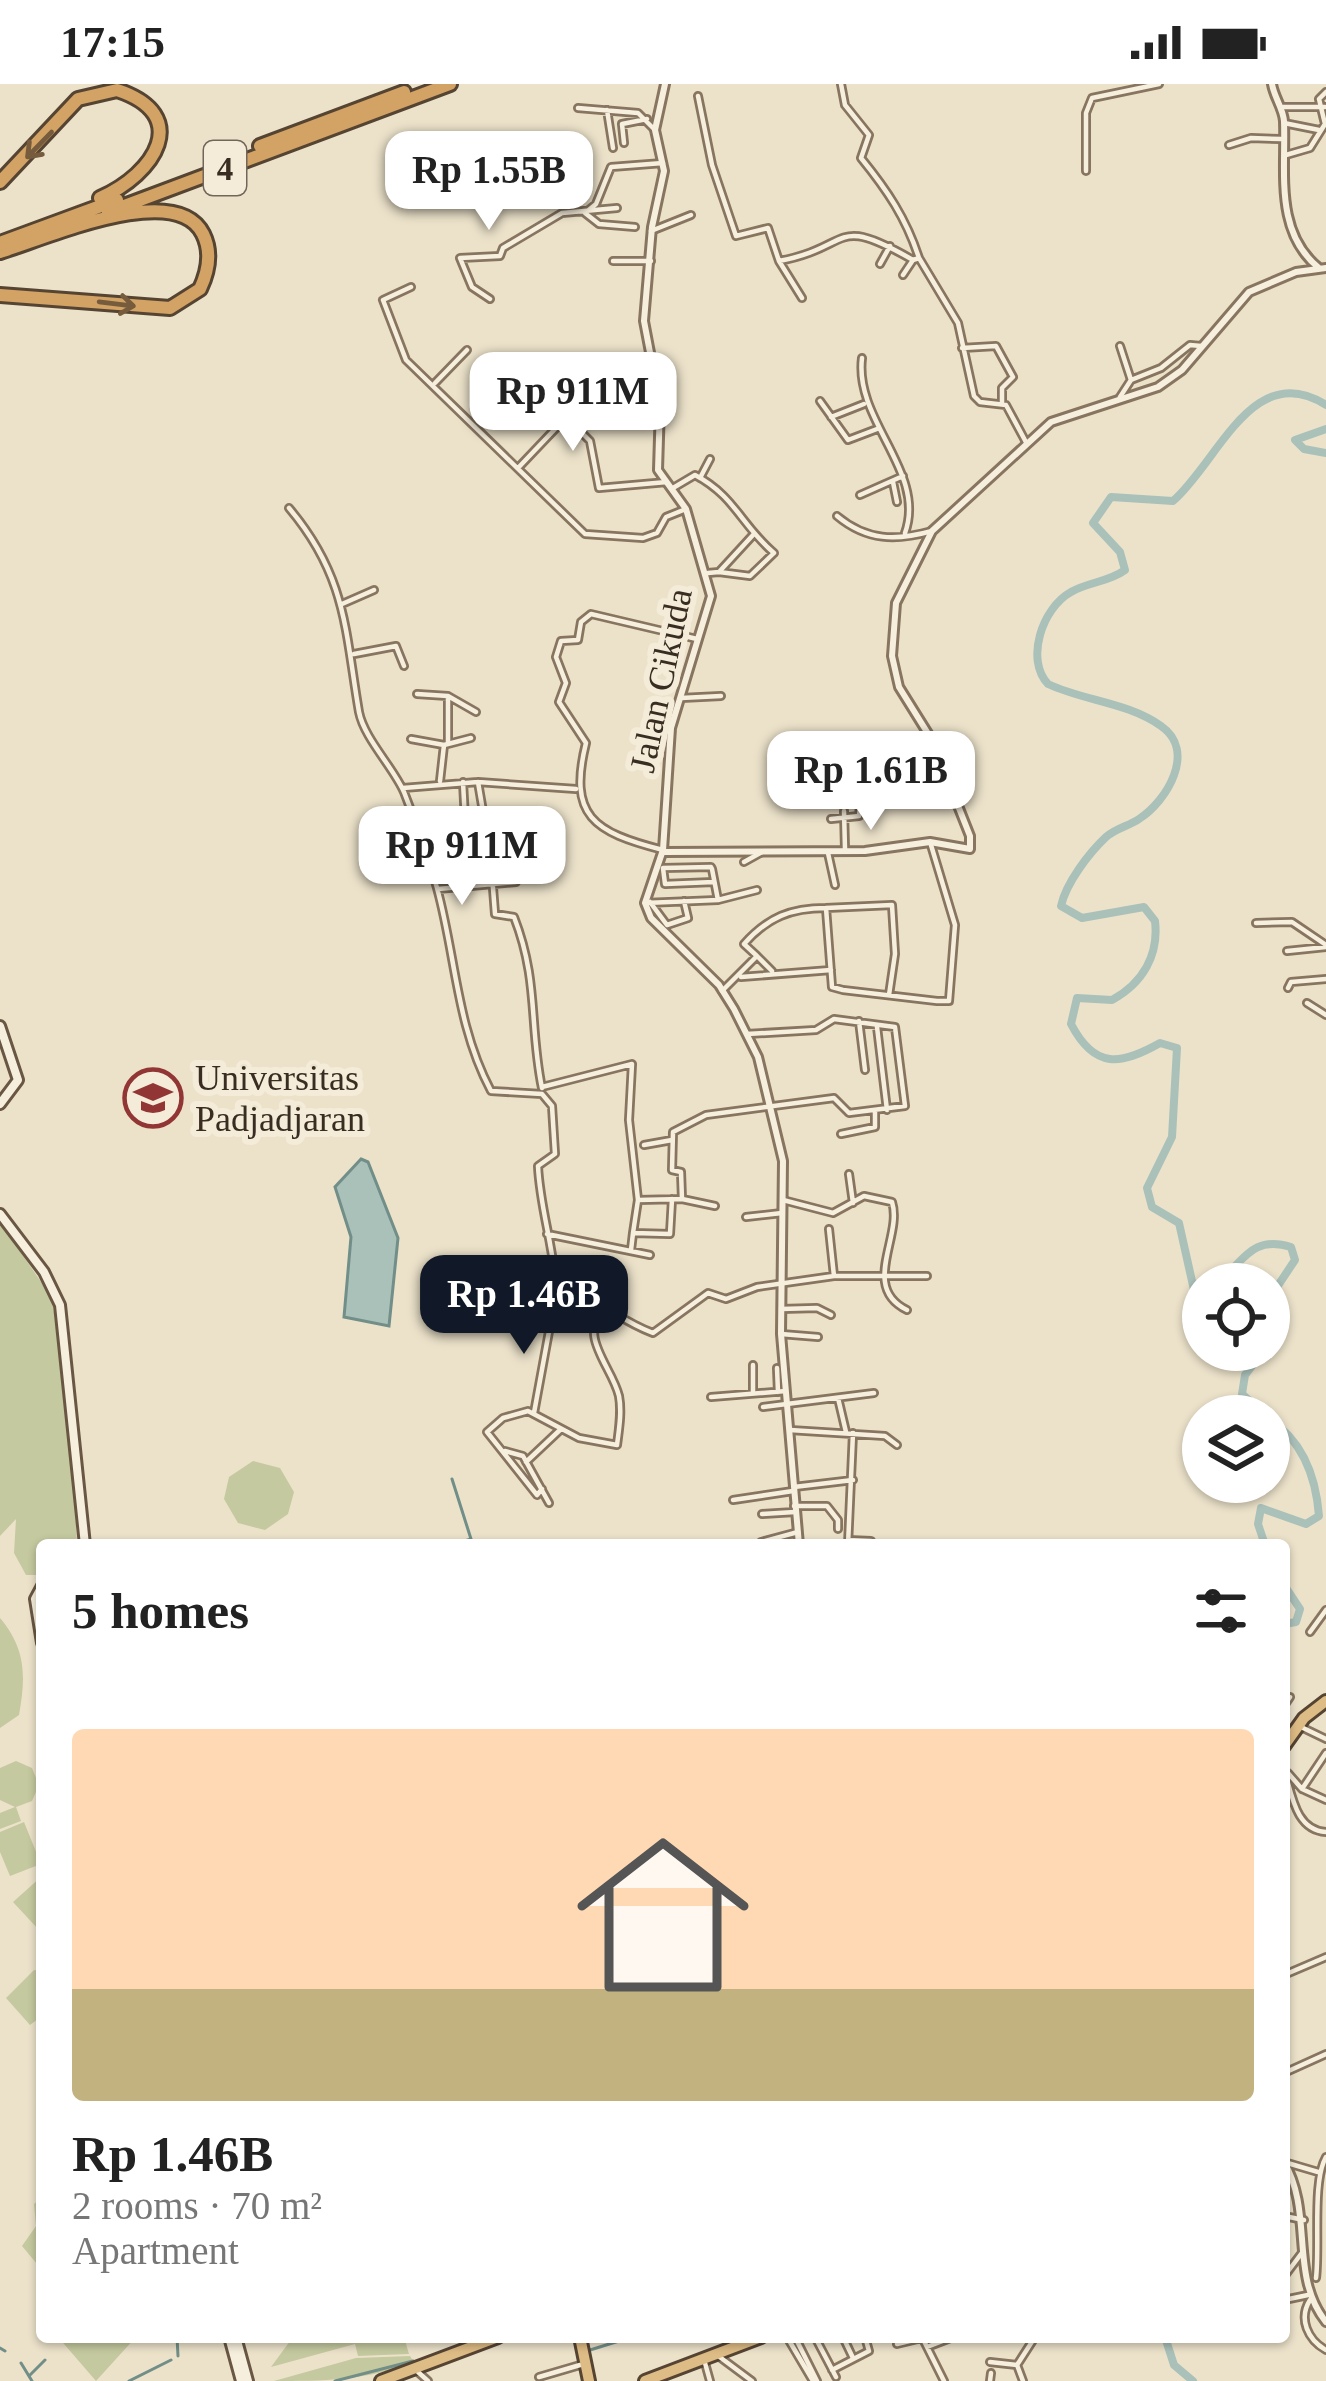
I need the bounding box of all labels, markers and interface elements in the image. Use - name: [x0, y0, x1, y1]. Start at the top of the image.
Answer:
- text: 17:15: [60, 17, 165, 67]
- one-way arrow: [25, 130, 53, 159]
- pin: Rp 1.55B: [365, 131, 613, 233]
- road number: 4: [204, 141, 246, 195]
- text: Rp 1.55B: [412, 148, 566, 191]
- one-way arrow: [96, 293, 135, 316]
- pin: Rp 911M: [462, 352, 684, 454]
- text: Rp 911M: [497, 369, 649, 412]
- street label: Jalan Cikuda: [622, 585, 700, 776]
- pin: Rp 1.61B: [747, 731, 995, 833]
- text: Rp 1.61B: [794, 748, 948, 791]
- pin: Rp 911M: [351, 806, 573, 908]
- text: Rp 911M: [386, 823, 538, 866]
- place label: Universitas Padjadjaran: [195, 1058, 365, 1139]
- school or university icon: Universitas Padjadjaran: [122, 1067, 184, 1129]
- pin: Rp 1.46B: [400, 1255, 648, 1357]
- map controls: [1182, 1263, 1290, 1503]
- button: locate: [1182, 1263, 1290, 1371]
- text: Rp 1.46B: [447, 1272, 601, 1315]
- button: layers: [1182, 1395, 1290, 1503]
- icon: filters: [1188, 1578, 1254, 1644]
- text: 5 homes: [72, 1583, 249, 1639]
- icon: home: [555, 1807, 771, 2023]
- text: Rp 1.46B: [72, 2126, 273, 2182]
- text: 2 rooms · 70 m²: [72, 2184, 322, 2227]
- text: Apartment: [72, 2229, 239, 2272]

